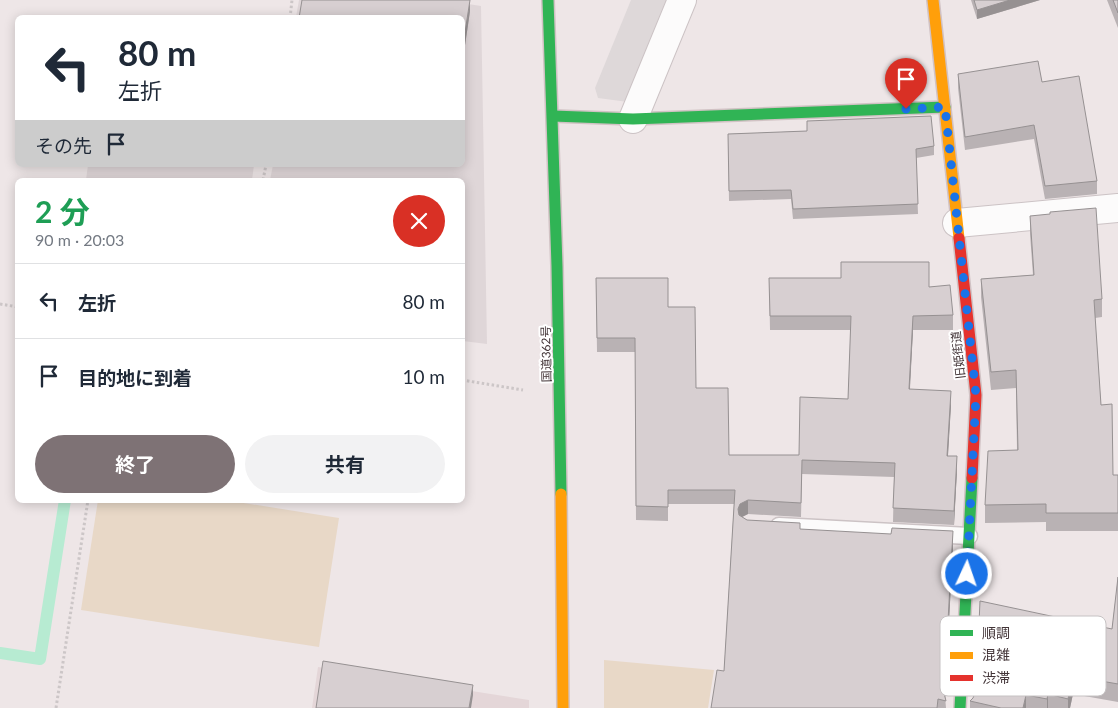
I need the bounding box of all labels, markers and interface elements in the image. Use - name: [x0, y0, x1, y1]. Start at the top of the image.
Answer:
- text: 80 m: [118, 31, 196, 73]
- icon: left: [35, 35, 100, 100]
- pin: [885, 58, 927, 109]
- icon: arrive: [892, 65, 920, 93]
- text: 左折: [118, 77, 162, 104]
- icon: arrive: [102, 130, 130, 158]
- text: その先: [35, 134, 92, 157]
- text: 2 分: [35, 193, 90, 229]
- button: close: [393, 195, 445, 247]
- text: 90 m · 20:03: [35, 230, 124, 249]
- icon: left: [35, 287, 63, 315]
- text: 80 m: [402, 290, 445, 313]
- text: 左折: [78, 291, 116, 314]
- street label: 国道362号: [538, 325, 554, 383]
- street label: 旧姫街道: [948, 330, 968, 380]
- icon: arrive: [35, 362, 63, 390]
- text: 10 m: [402, 365, 445, 388]
- text: 目的地に到着: [78, 366, 192, 389]
- button: 終了: [35, 435, 235, 493]
- button: 共有: [245, 435, 445, 493]
- position arrow: [940, 547, 992, 599]
- legend: [940, 616, 1106, 696]
- text: 順調: [982, 624, 1010, 641]
- text: 混雑: [982, 646, 1010, 663]
- text: 渋滞: [982, 669, 1010, 686]

